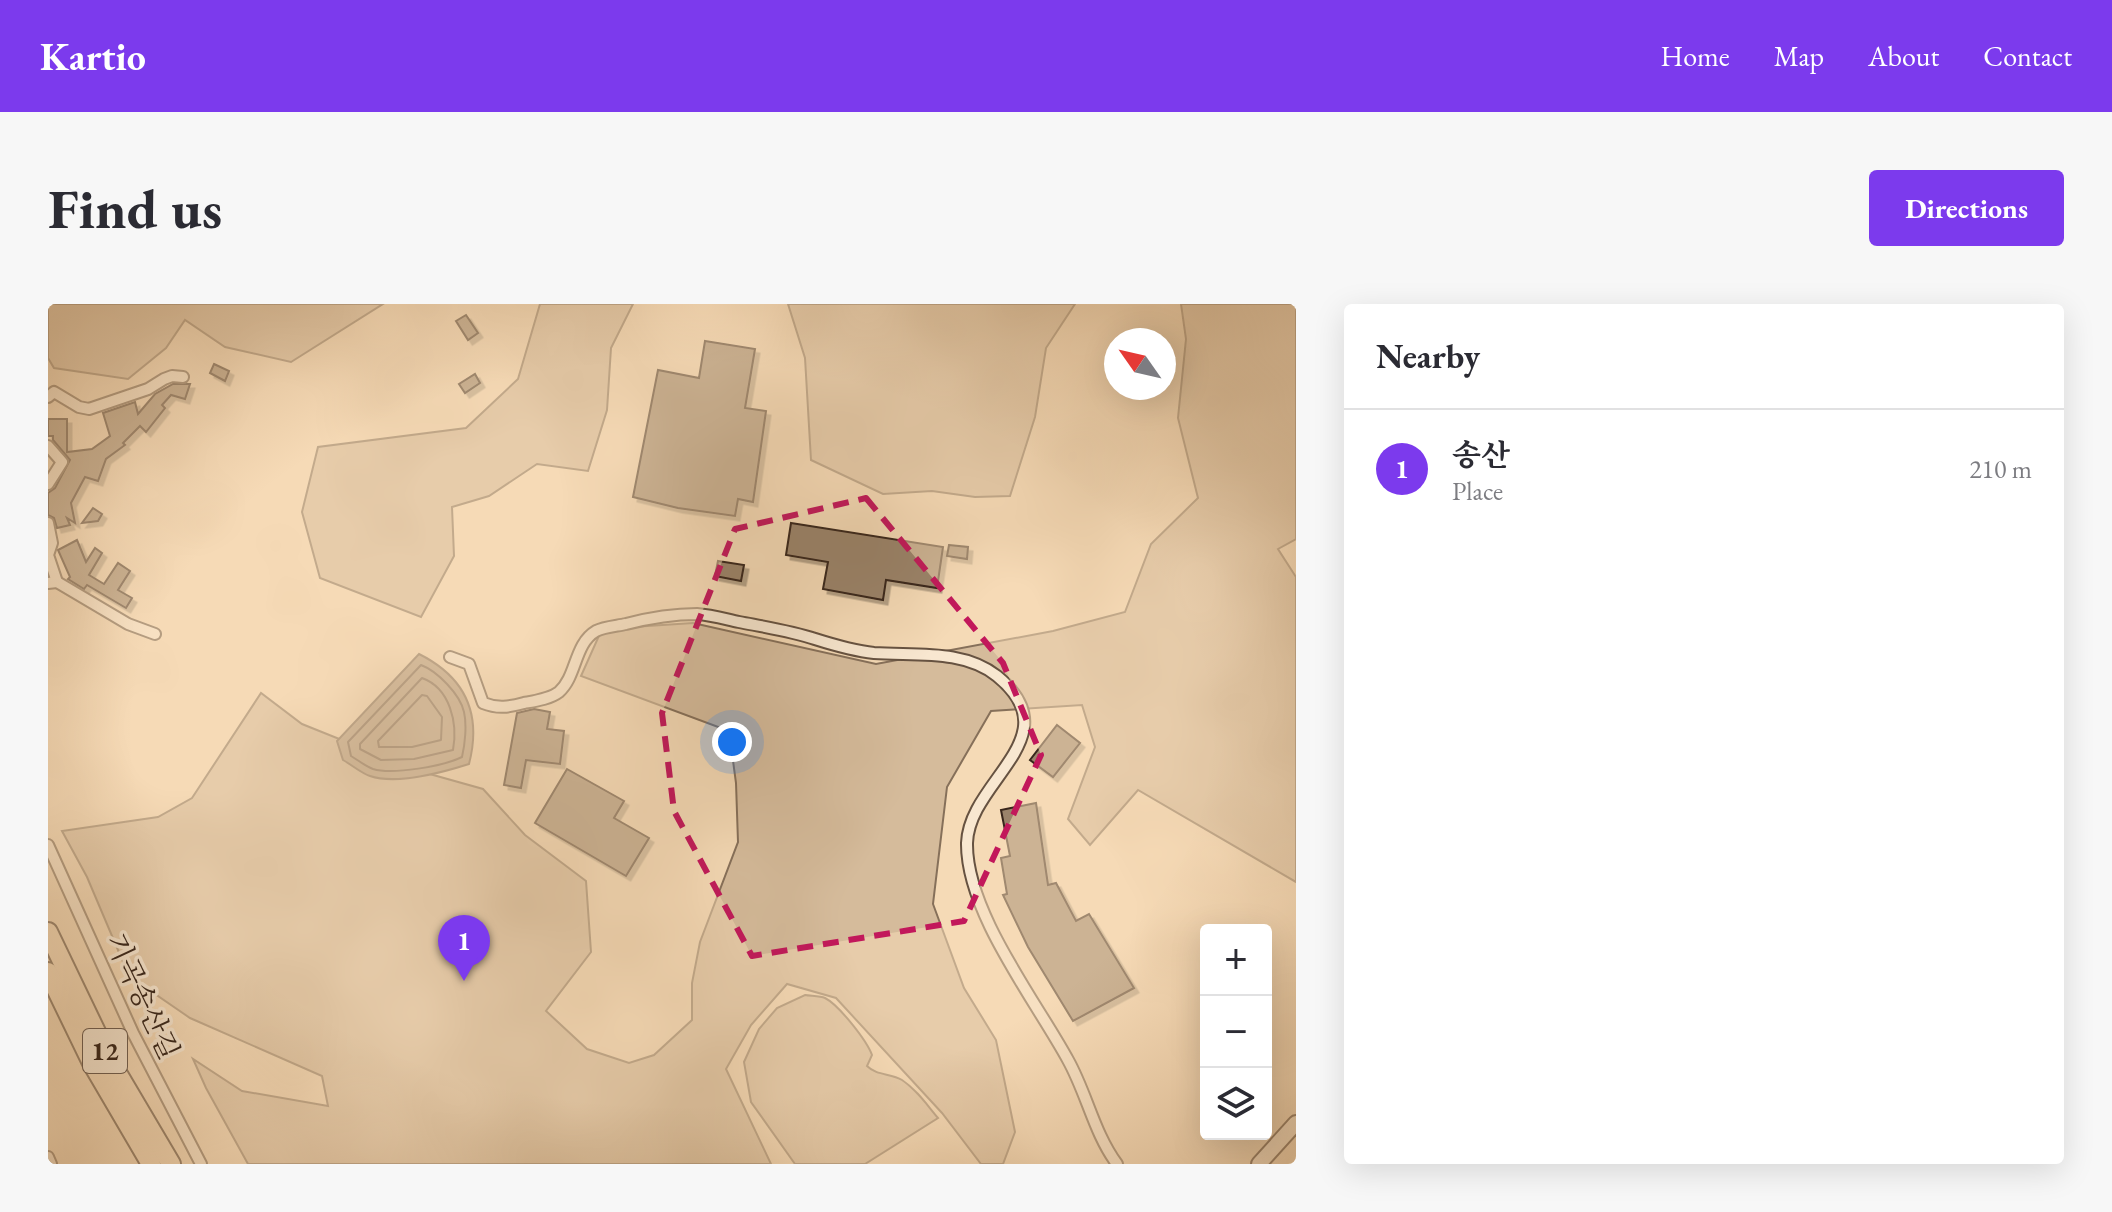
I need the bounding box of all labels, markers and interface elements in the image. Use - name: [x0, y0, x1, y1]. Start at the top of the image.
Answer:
- text: Kartio: [40, 32, 146, 81]
- text: Home: [1660, 38, 1730, 74]
- text: Map: [1774, 38, 1824, 74]
- text: About: [1868, 38, 1939, 74]
- text: Contact: [1983, 38, 2072, 74]
- button: Directions: [1869, 170, 2064, 246]
- text: Find us: [48, 172, 222, 245]
- north arrow: [1104, 328, 1176, 400]
- text: Nearby: [1376, 334, 1480, 378]
- text: 송산: [1452, 435, 1510, 474]
- text: 1: [1395, 452, 1409, 486]
- text: 210 m: [1969, 452, 2032, 486]
- text: Place: [1452, 474, 1503, 508]
- your location: [712, 722, 752, 762]
- pin: 1: [438, 915, 490, 981]
- map controls: [1200, 924, 1272, 1140]
- button: +: [1200, 924, 1272, 996]
- street label: 기곡송산길: [98, 927, 188, 1065]
- button: −: [1200, 996, 1272, 1068]
- road number: 12: [83, 1029, 127, 1073]
- button: layers: [1200, 1068, 1272, 1140]

